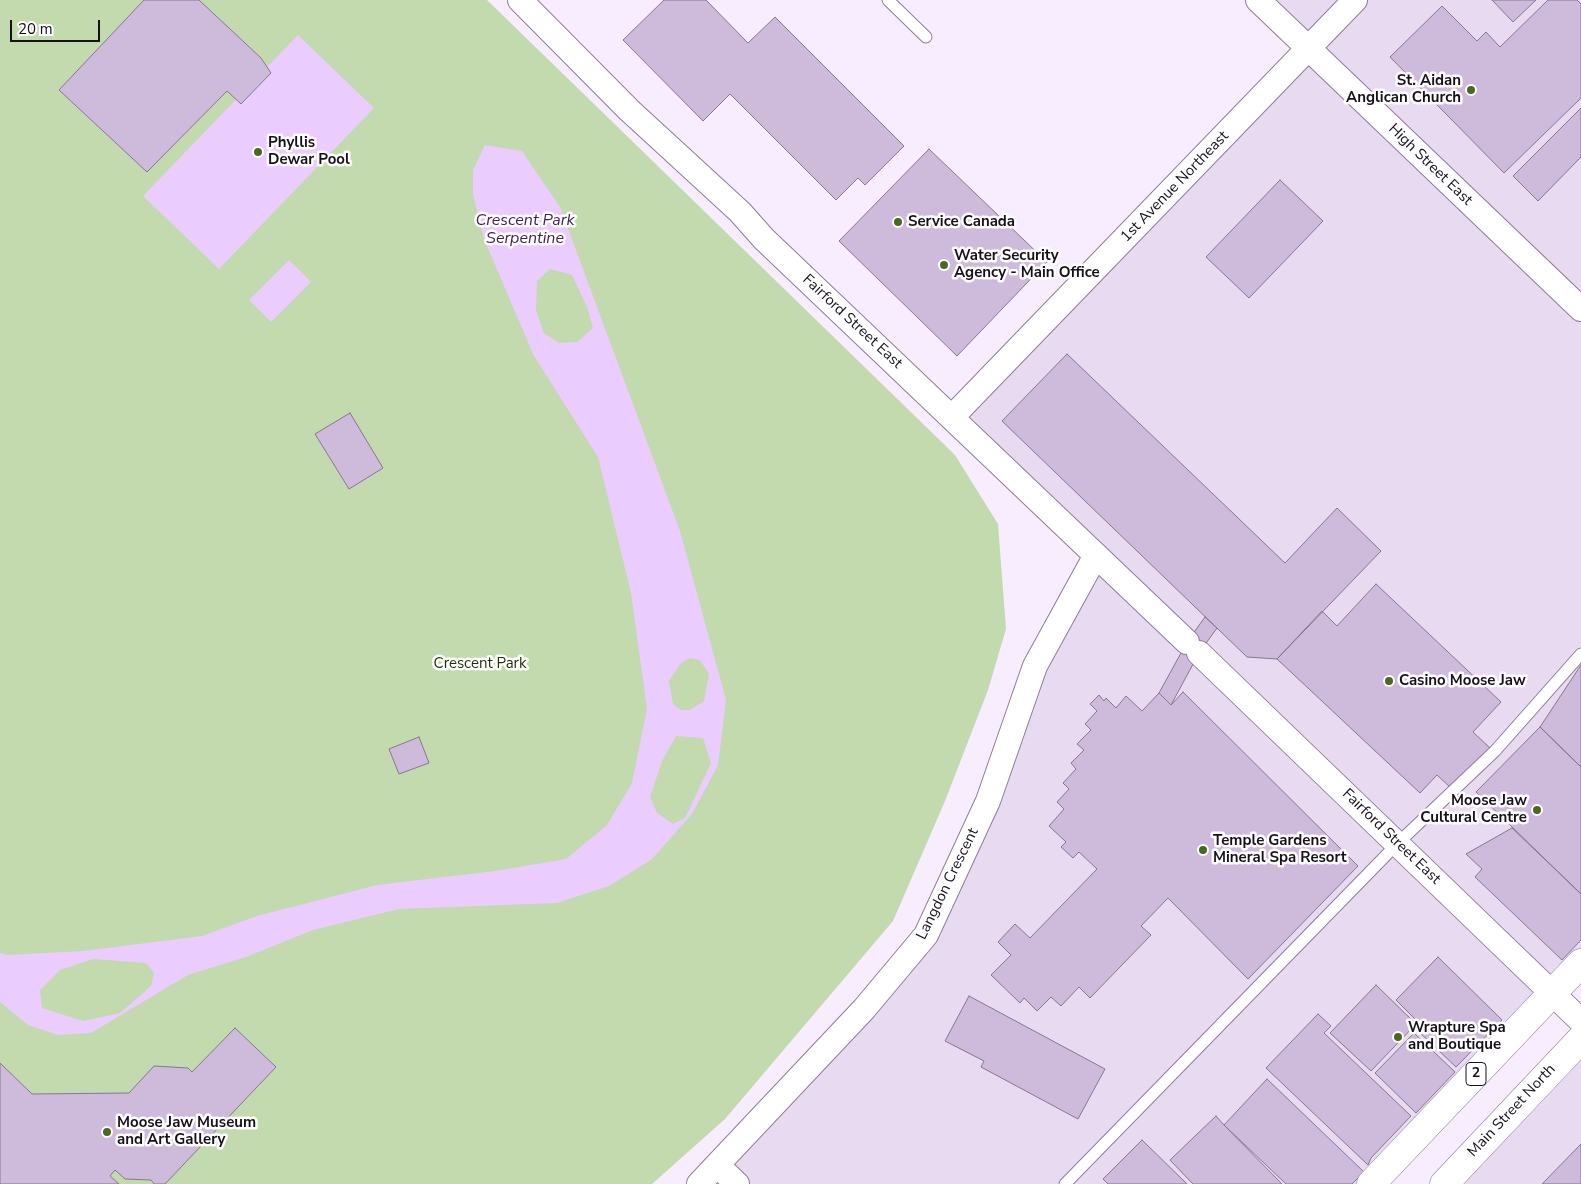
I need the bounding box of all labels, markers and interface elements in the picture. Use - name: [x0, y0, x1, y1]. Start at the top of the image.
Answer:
- scale bar: [12, 10, 102, 42]
- text: 20 m: [18, 19, 53, 39]
- place label: St. Aidan Anglican Church: [1346, 72, 1461, 107]
- marker: St. Aidan Anglican Church: [1465, 84, 1477, 96]
- street label: High Street East: [1384, 120, 1476, 210]
- street label: 1st Avenue Northeast: [1117, 128, 1233, 246]
- place label: Phyllis Dewar Pool: [268, 134, 350, 169]
- marker: Phyllis Dewar Pool: [252, 146, 264, 158]
- water label: Crescent Park Serpentine: [475, 211, 575, 249]
- place label: Service Canada: [908, 213, 1015, 231]
- marker: Service Canada: [892, 216, 904, 228]
- place label: Water Security Agency - Main Office: [954, 247, 1100, 282]
- marker: Water Security Agency - Main Office: [938, 259, 950, 271]
- street label: Fairford Street East: [798, 271, 906, 373]
- park label: Crescent Park: [434, 655, 526, 673]
- place label: Casino Moose Jaw: [1399, 672, 1526, 690]
- marker: Casino Moose Jaw: [1383, 675, 1395, 687]
- street label: Fairford Street East: [1338, 785, 1444, 889]
- place label: Moose Jaw Cultural Centre: [1420, 792, 1527, 827]
- marker: Moose Jaw Cultural Centre: [1531, 804, 1543, 816]
- street label: Langdon Crescent: [913, 825, 983, 943]
- place label: Temple Gardens Mineral Spa Resort: [1213, 832, 1347, 867]
- marker: Temple Gardens Mineral Spa Resort: [1197, 844, 1209, 856]
- place label: Wrapture Spa and Boutique: [1408, 1019, 1506, 1054]
- marker: Wrapture Spa and Boutique: [1392, 1031, 1404, 1043]
- street label: Main Street North: [1464, 1061, 1560, 1161]
- road number: 2: [1466, 1062, 1486, 1086]
- place label: Moose Jaw Museum and Art Gallery: [117, 1114, 256, 1149]
- marker: Moose Jaw Museum and Art Gallery: [101, 1126, 113, 1138]

